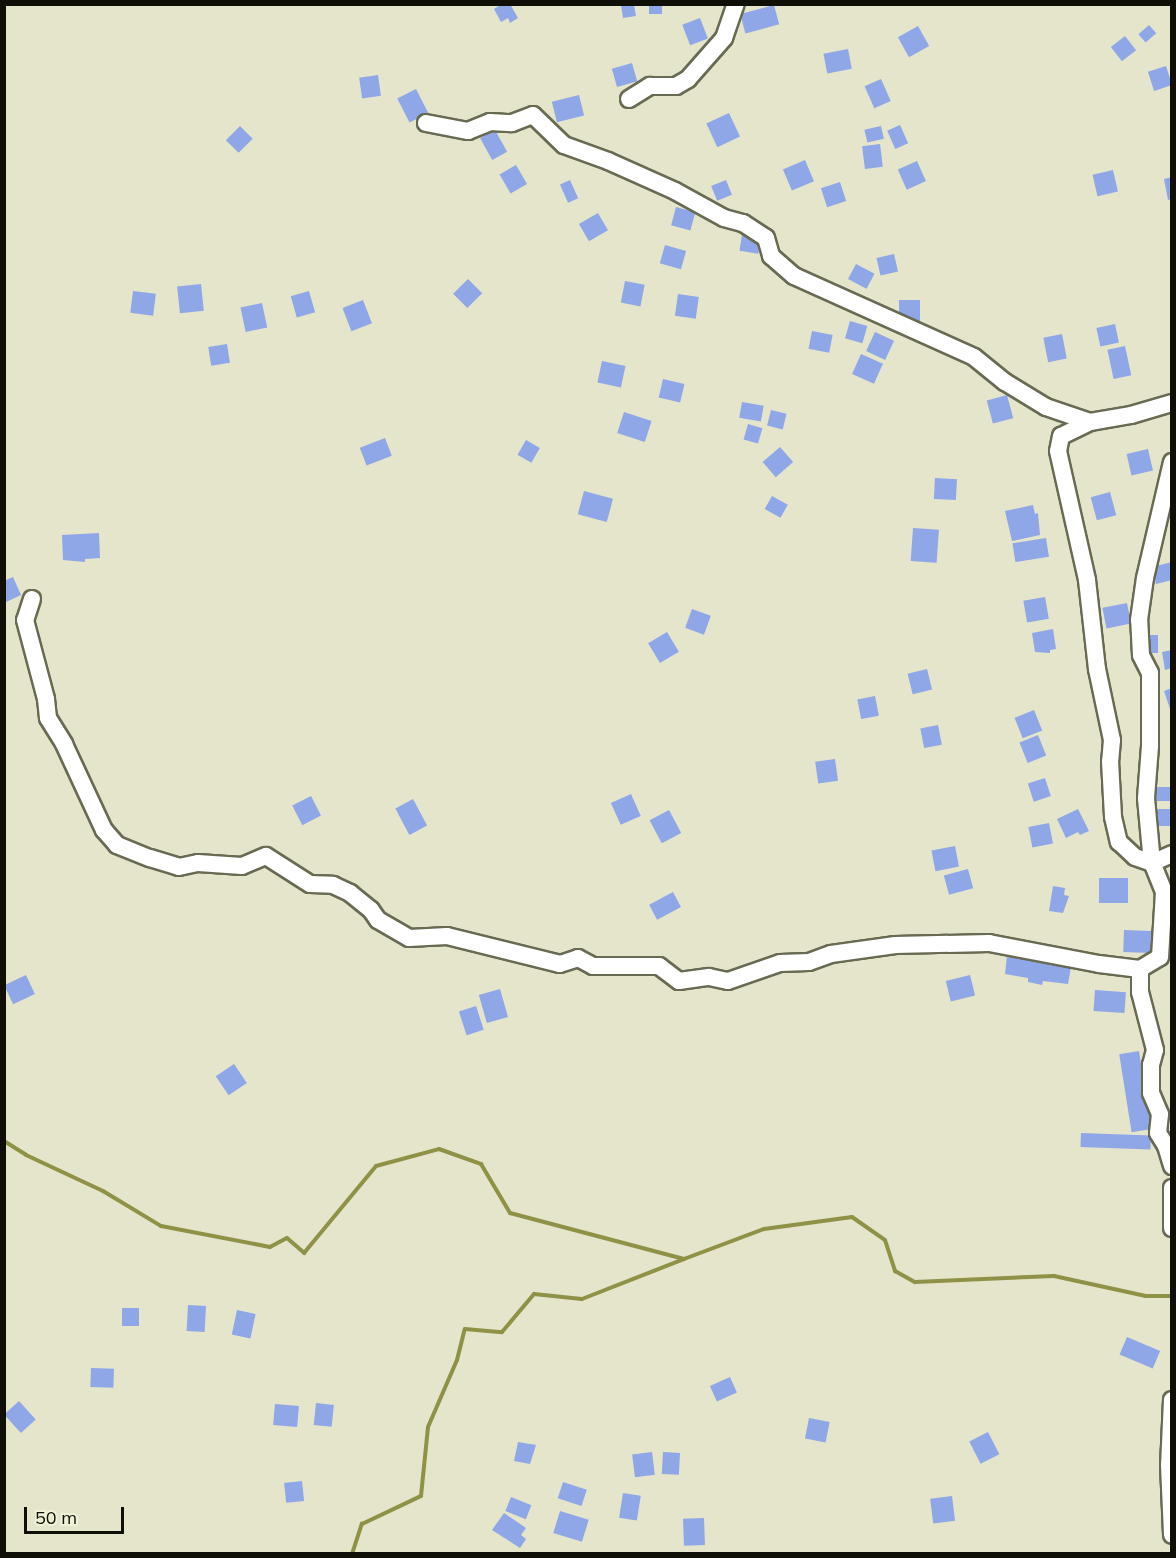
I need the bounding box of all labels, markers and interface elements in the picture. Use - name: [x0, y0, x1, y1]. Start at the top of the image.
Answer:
- scale bar: [27, 1495, 128, 1533]
- text: 50 m: [35, 1506, 77, 1529]

